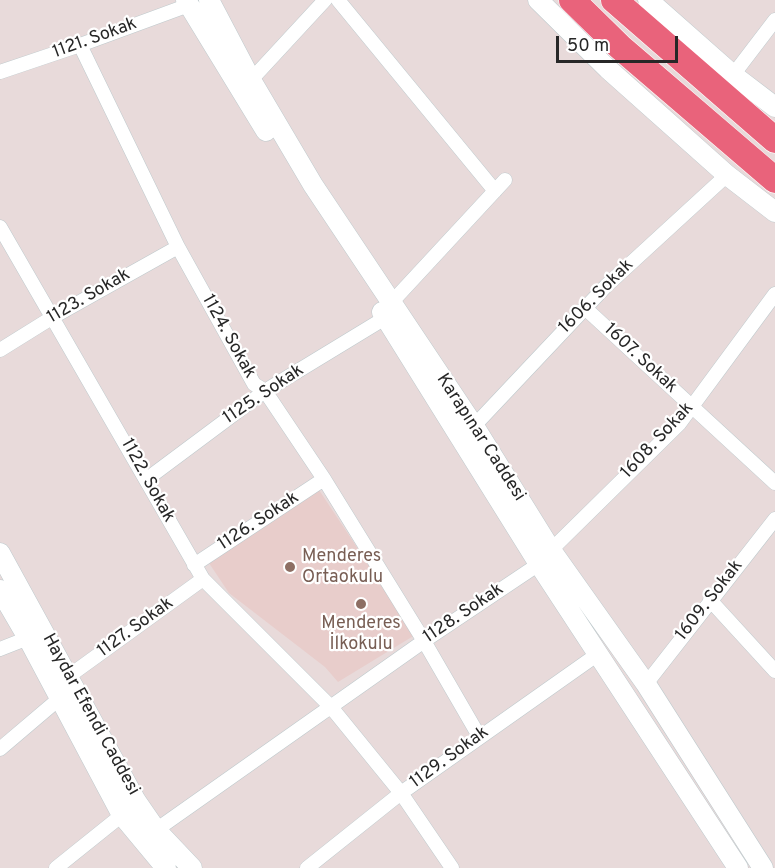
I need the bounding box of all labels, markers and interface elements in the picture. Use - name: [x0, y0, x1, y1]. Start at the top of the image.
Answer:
- street label: 1121. Sokak: [50, 14, 140, 64]
- scale bar: [559, 24, 680, 62]
- text: 50 m: [567, 35, 609, 58]
- street label: 1606. Sokak: [555, 255, 639, 339]
- street label: 1123. Sokak: [44, 265, 134, 329]
- street label: 1124. Sokak: [196, 291, 260, 383]
- street label: 1607. Sokak: [599, 319, 681, 399]
- street label: 1125. Sokak: [220, 360, 308, 430]
- street label: Karapınar Caddesi: [431, 370, 529, 506]
- street label: 1608. Sokak: [617, 398, 699, 484]
- street label: 1122. Sokak: [115, 435, 179, 527]
- street label: 1126. Sokak: [214, 488, 304, 556]
- place label: Menderes Ortaokulu: [302, 546, 383, 588]
- street label: 1609. Sokak: [672, 556, 748, 646]
- marker: Menderes Ortaokulu: [283, 560, 297, 574]
- street label: 1128. Sokak: [420, 579, 508, 649]
- street label: 1127. Sokak: [94, 593, 178, 663]
- marker: Menderes İlkokulu: [354, 597, 368, 611]
- place label: Menderes İlkokulu: [321, 613, 401, 656]
- street label: Haydar Efendi Caddesi: [37, 630, 143, 800]
- street label: 1129. Sokak: [406, 722, 494, 794]

